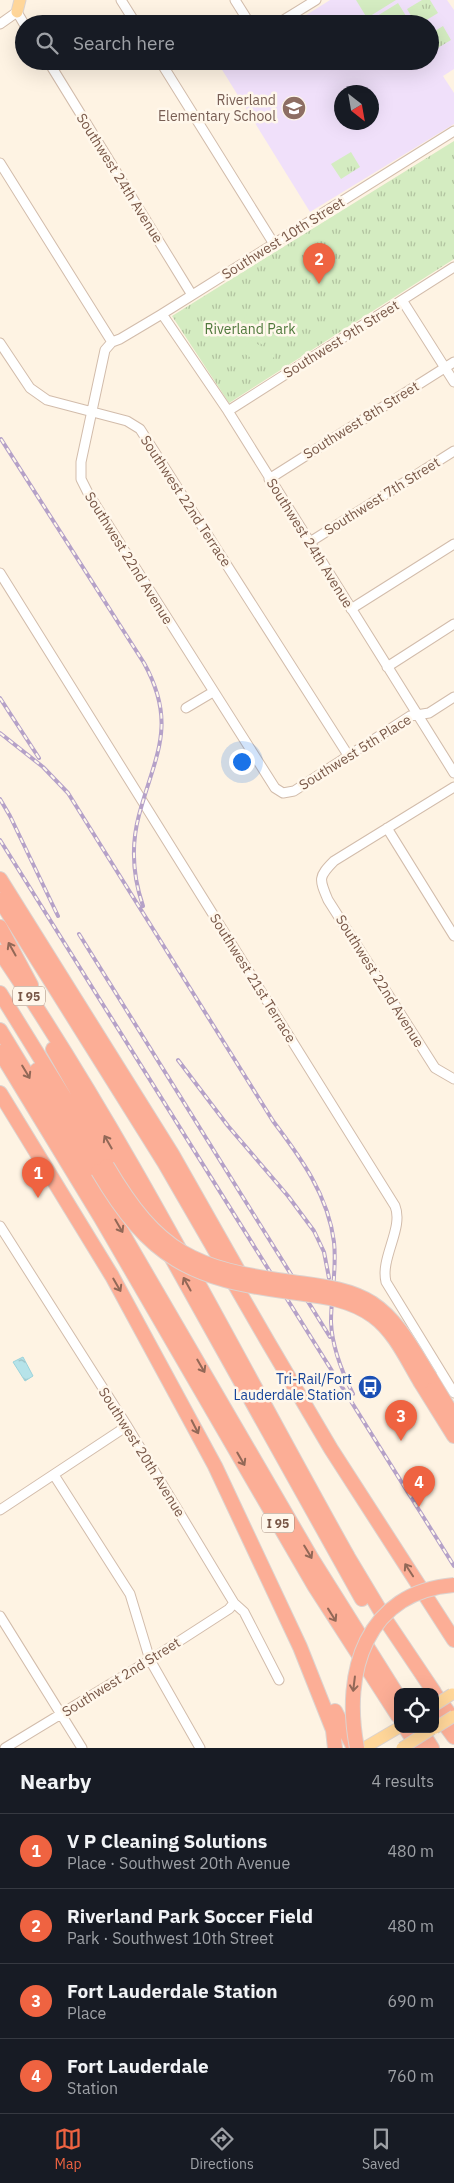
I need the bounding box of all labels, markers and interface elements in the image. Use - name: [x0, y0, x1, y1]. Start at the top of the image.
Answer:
- search box: [15, 15, 439, 70]
- icon: search: [33, 29, 61, 57]
- text: Search here: [73, 31, 175, 55]
- north arrow: [334, 85, 379, 130]
- place label: Riverland Elementary School: [158, 91, 276, 125]
- school or university icon: Riverland Elementary School: [281, 95, 307, 121]
- street label: Southwest 24th Avenue: [73, 110, 167, 247]
- street label: Southwest 10th Street: [218, 193, 348, 283]
- pin: 2: [303, 243, 335, 284]
- street label: Southwest 9th Street: [280, 296, 402, 382]
- park label: Riverland Park: [204, 320, 296, 338]
- street label: Southwest 8th Street: [300, 377, 422, 463]
- street label: Southwest 22nd Terrace: [137, 432, 235, 570]
- street label: Southwest 7th Street: [321, 453, 443, 539]
- street label: Southwest 24th Avenue: [263, 475, 357, 612]
- street label: Southwest 22nd Avenue: [81, 488, 177, 628]
- street label: Southwest 5th Place: [296, 710, 415, 794]
- your location: [229, 749, 255, 775]
- street label: Southwest 21st Terrace: [206, 910, 300, 1046]
- street label: Southwest 22nd Avenue: [332, 911, 428, 1051]
- one-way arrow: [7, 942, 17, 957]
- road number: I 95: [13, 986, 45, 1006]
- one-way arrow: [21, 1064, 31, 1078]
- one-way arrow: [102, 1136, 112, 1150]
- pin: 1: [22, 1157, 54, 1198]
- one-way arrow: [114, 1218, 124, 1232]
- one-way arrow: [112, 1277, 122, 1292]
- one-way arrow: [181, 1278, 191, 1292]
- one-way arrow: [197, 1358, 206, 1373]
- place label: Tri-Rail/Fort Lauderdale Station: [234, 1370, 352, 1404]
- bus stop icon: Tri-Rail/Fort Lauderdale Station: [357, 1374, 383, 1400]
- street label: Southwest 20th Avenue: [95, 1384, 189, 1521]
- pin: 3: [385, 1400, 417, 1441]
- one-way arrow: [191, 1419, 200, 1434]
- one-way arrow: [237, 1452, 247, 1466]
- pin: 4: [403, 1466, 435, 1507]
- road number: I 95: [262, 1514, 294, 1532]
- one-way arrow: [304, 1545, 314, 1559]
- one-way arrow: [404, 1563, 414, 1577]
- one-way arrow: [328, 1607, 338, 1621]
- street label: Southwest 2nd Street: [58, 1633, 184, 1721]
- one-way arrow: [349, 1675, 359, 1691]
- map controls: [394, 1688, 439, 1733]
- button: locate: [394, 1688, 439, 1733]
- text: Nearby: [20, 1767, 91, 1795]
- text: 4 results: [371, 1771, 434, 1791]
- text: V P Cleaning Solutions: [67, 1829, 267, 1853]
- text: 1: [31, 1841, 41, 1861]
- text: 480 m: [387, 1841, 434, 1861]
- text: Place · Southwest 20th Avenue: [67, 1853, 290, 1873]
- text: Riverland Park Soccer Field: [67, 1904, 313, 1928]
- text: 2: [31, 1916, 41, 1936]
- text: 480 m: [387, 1916, 434, 1936]
- text: Park · Southwest 10th Street: [67, 1928, 274, 1948]
- text: Fort Lauderdale Station: [67, 1979, 278, 2003]
- text: 3: [31, 1991, 41, 2011]
- text: 690 m: [387, 1991, 434, 2011]
- text: Place: [67, 2003, 106, 2023]
- text: Fort Lauderdale: [67, 2054, 209, 2078]
- text: 4: [31, 2066, 41, 2086]
- text: 760 m: [387, 2066, 434, 2086]
- text: Station: [67, 2078, 118, 2098]
- tab: Map: [54, 2125, 82, 2173]
- tab: Directions: [190, 2125, 254, 2173]
- tab: Saved: [362, 2125, 400, 2173]

